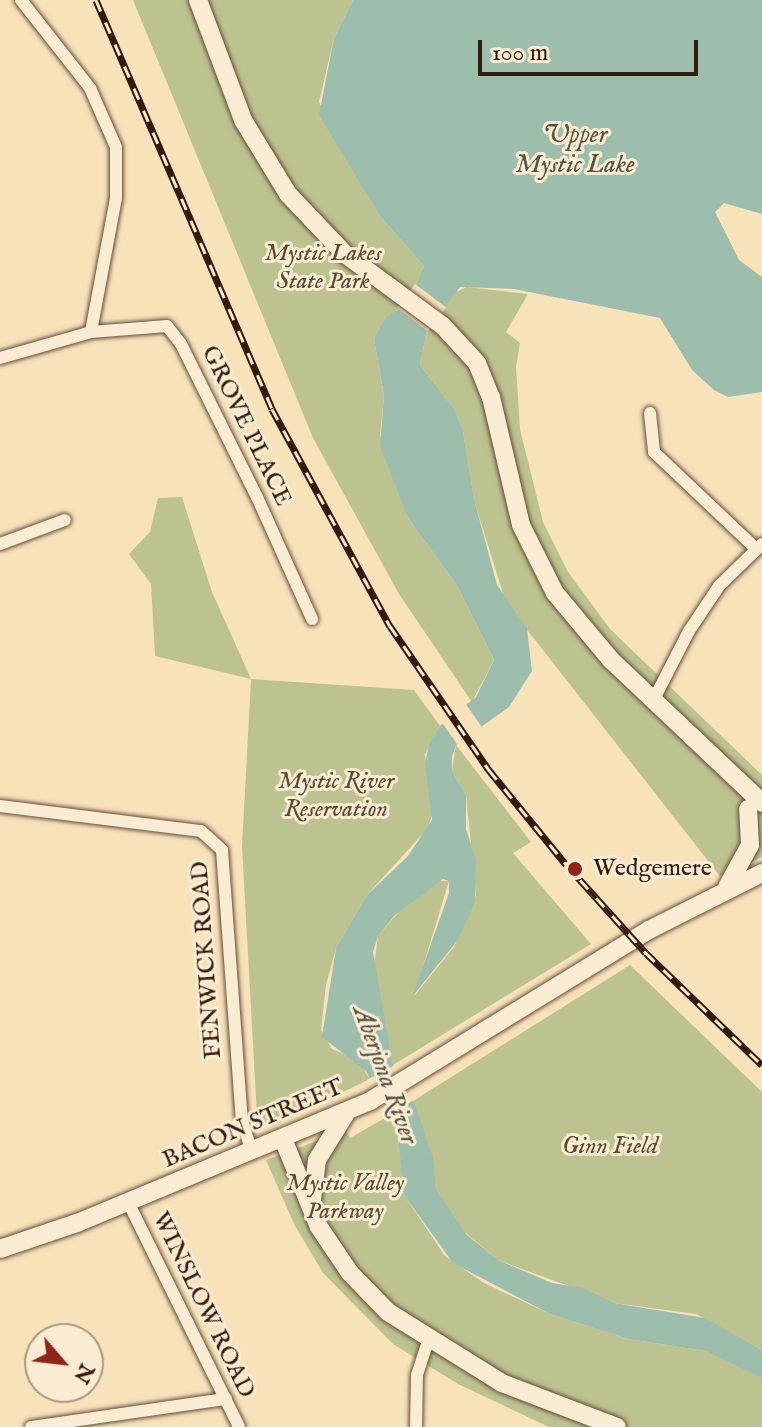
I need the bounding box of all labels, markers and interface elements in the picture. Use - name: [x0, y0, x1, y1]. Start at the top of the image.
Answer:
- scale bar: [482, 24, 702, 74]
- text: 100 m: [492, 38, 548, 69]
- water label: Upper Mystic Lake: [515, 119, 635, 180]
- park label: Mystic Lakes State Park: [264, 240, 382, 296]
- street label: GROVE PLACE: [195, 341, 297, 511]
- park label: Mystic River Reservation: [278, 768, 394, 824]
- place label: Wedgemere: [593, 855, 712, 883]
- marker: Wedgemere: [564, 858, 586, 880]
- street label: FENWICK ROAD: [186, 860, 228, 1060]
- water label: Aberjona River: [346, 1001, 424, 1149]
- street label: BACON STREET: [158, 1073, 348, 1175]
- park label: Ginn Field: [562, 1133, 658, 1161]
- park label: Mystic Valley Parkway: [286, 1170, 404, 1226]
- street label: WINSLOW ROAD: [145, 1207, 261, 1403]
- north arrow: [24, 1323, 104, 1403]
- text: N: [67, 1358, 100, 1388]

